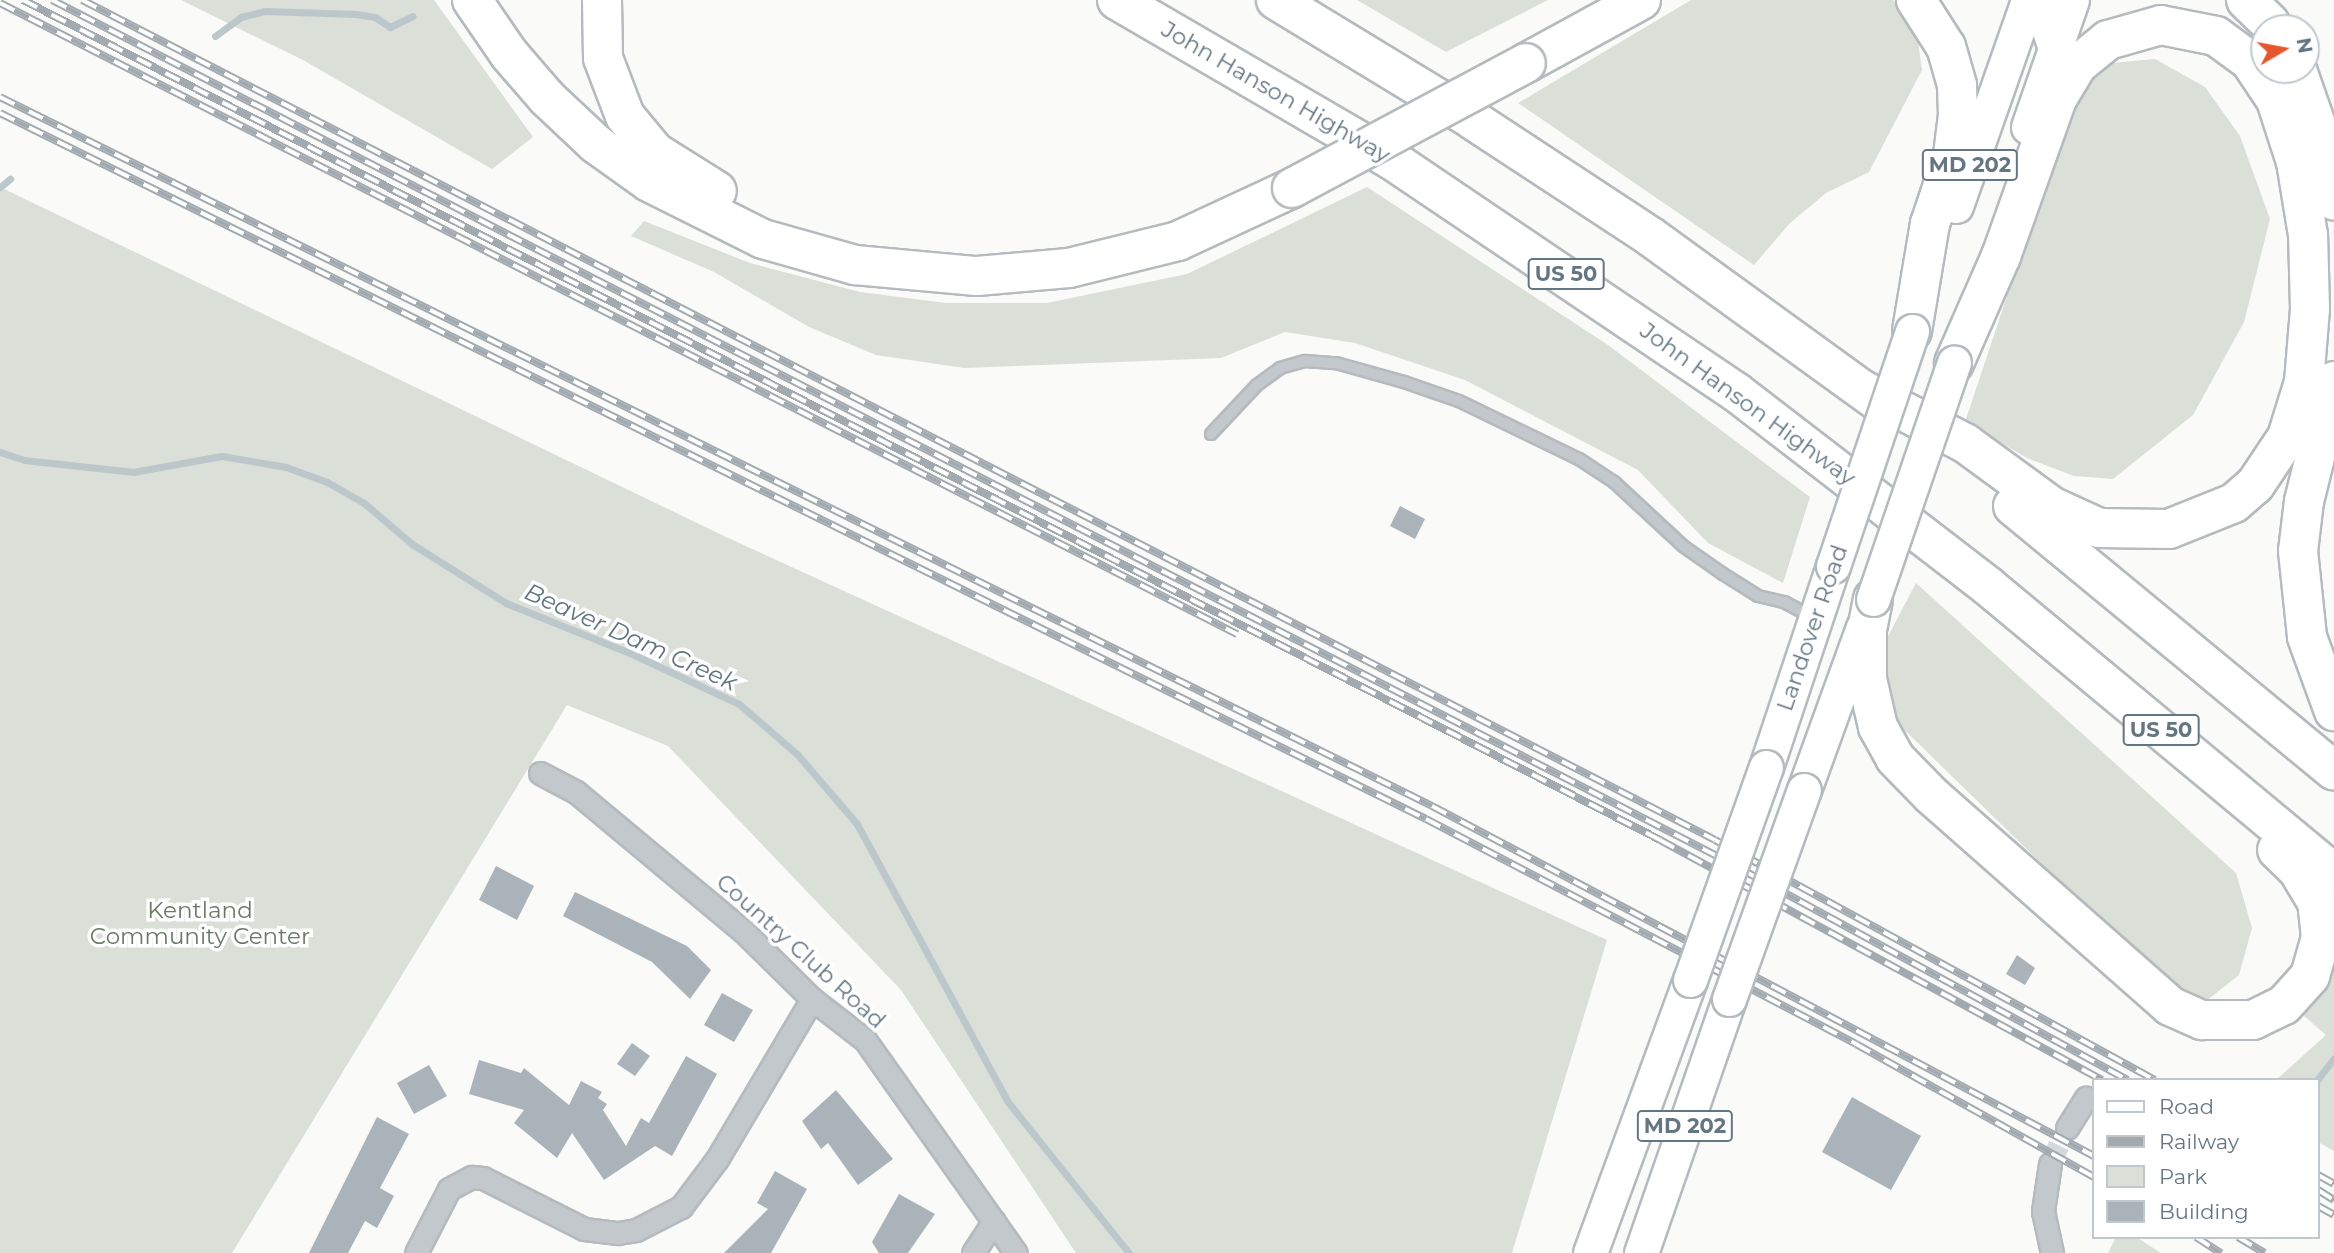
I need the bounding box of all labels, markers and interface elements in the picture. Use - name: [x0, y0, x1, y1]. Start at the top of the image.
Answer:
- north arrow: [2250, 14, 2320, 84]
- street label: John Hanson Highway: [1157, 15, 1395, 169]
- text: N: [2292, 36, 2317, 55]
- road number: MD 202: [1921, 148, 2019, 182]
- road number: US 50: [1528, 256, 1604, 292]
- street label: John Hanson Highway: [1635, 317, 1861, 491]
- street label: Landover Road: [1771, 541, 1853, 715]
- water label: Beaver Dam Creek: [520, 577, 742, 697]
- road number: US 50: [2122, 712, 2200, 748]
- street label: Country Club Road: [711, 868, 891, 1034]
- park label: Kentland Community Center: [90, 896, 310, 950]
- legend: [2092, 1078, 2320, 1239]
- text: Road: [2159, 1094, 2214, 1119]
- road number: MD 202: [1636, 1108, 1734, 1144]
- text: Railway: [2159, 1129, 2239, 1154]
- text: Park: [2159, 1164, 2207, 1189]
- text: Building: [2159, 1199, 2249, 1224]

